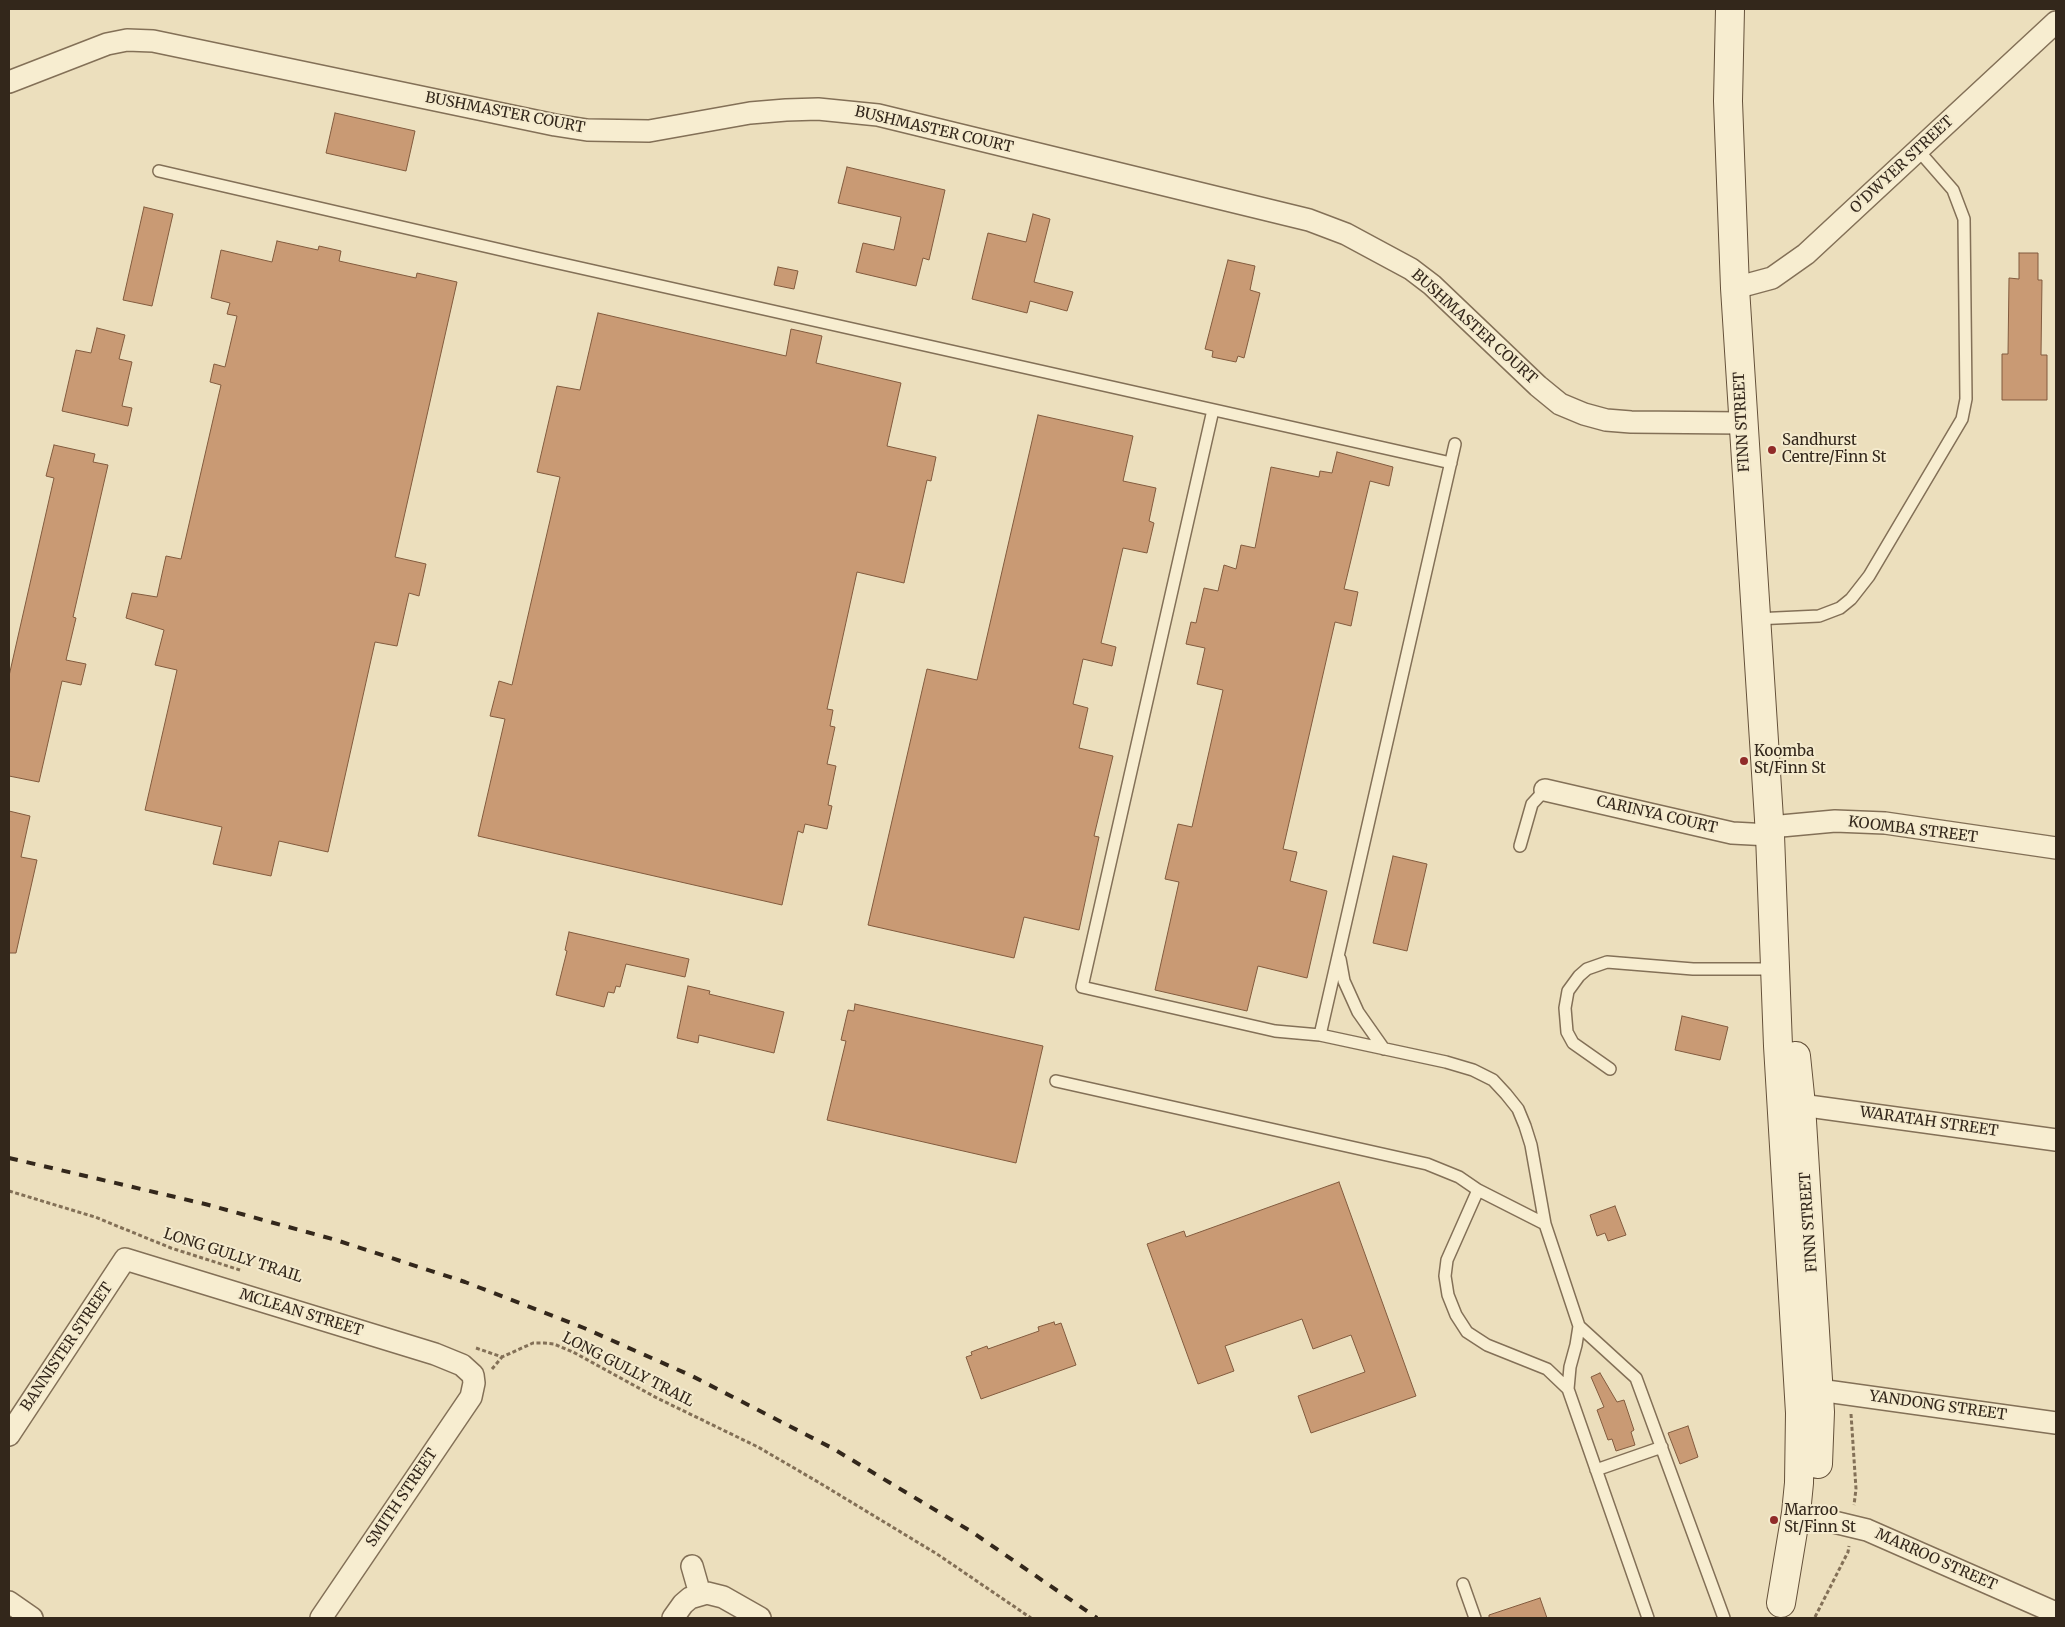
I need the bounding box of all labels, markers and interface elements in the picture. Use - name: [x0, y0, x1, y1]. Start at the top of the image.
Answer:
- street label: BUSHMASTER COURT: [424, 89, 586, 137]
- street label: BUSHMASTER COURT: [853, 103, 1015, 157]
- street label: O'DWYER STREET: [1847, 113, 1957, 217]
- street label: BUSHMASTER COURT: [1408, 266, 1540, 388]
- street label: FINN STREET: [1730, 371, 1754, 473]
- place label: Sandhurst Centre/Finn St: [1782, 432, 1886, 467]
- marker: Sandhurst Centre/Finn St: [1766, 444, 1778, 456]
- place label: Koomba St/Finn St: [1754, 743, 1826, 778]
- marker: Koomba St/Finn St: [1738, 755, 1750, 767]
- street label: CARINYA COURT: [1595, 792, 1719, 838]
- street label: KOOMBA STREET: [1847, 813, 1979, 847]
- street label: WARATAH STREET: [1859, 1103, 1999, 1141]
- street label: FINN STREET: [1797, 1171, 1821, 1273]
- street label: LONG GULLY TRAIL: [161, 1225, 305, 1287]
- street label: BANNISTER STREET: [17, 1279, 117, 1415]
- street label: MCLEAN STREET: [237, 1286, 365, 1340]
- street label: LONG GULLY TRAIL: [559, 1329, 697, 1411]
- street label: YANDONG STREET: [1868, 1387, 2008, 1425]
- street label: SMITH STREET: [363, 1446, 441, 1550]
- place label: Marroo St/Finn St: [1784, 1502, 1856, 1537]
- marker: Marroo St/Finn St: [1768, 1514, 1780, 1526]
- street label: MARROO STREET: [1872, 1525, 2000, 1595]

